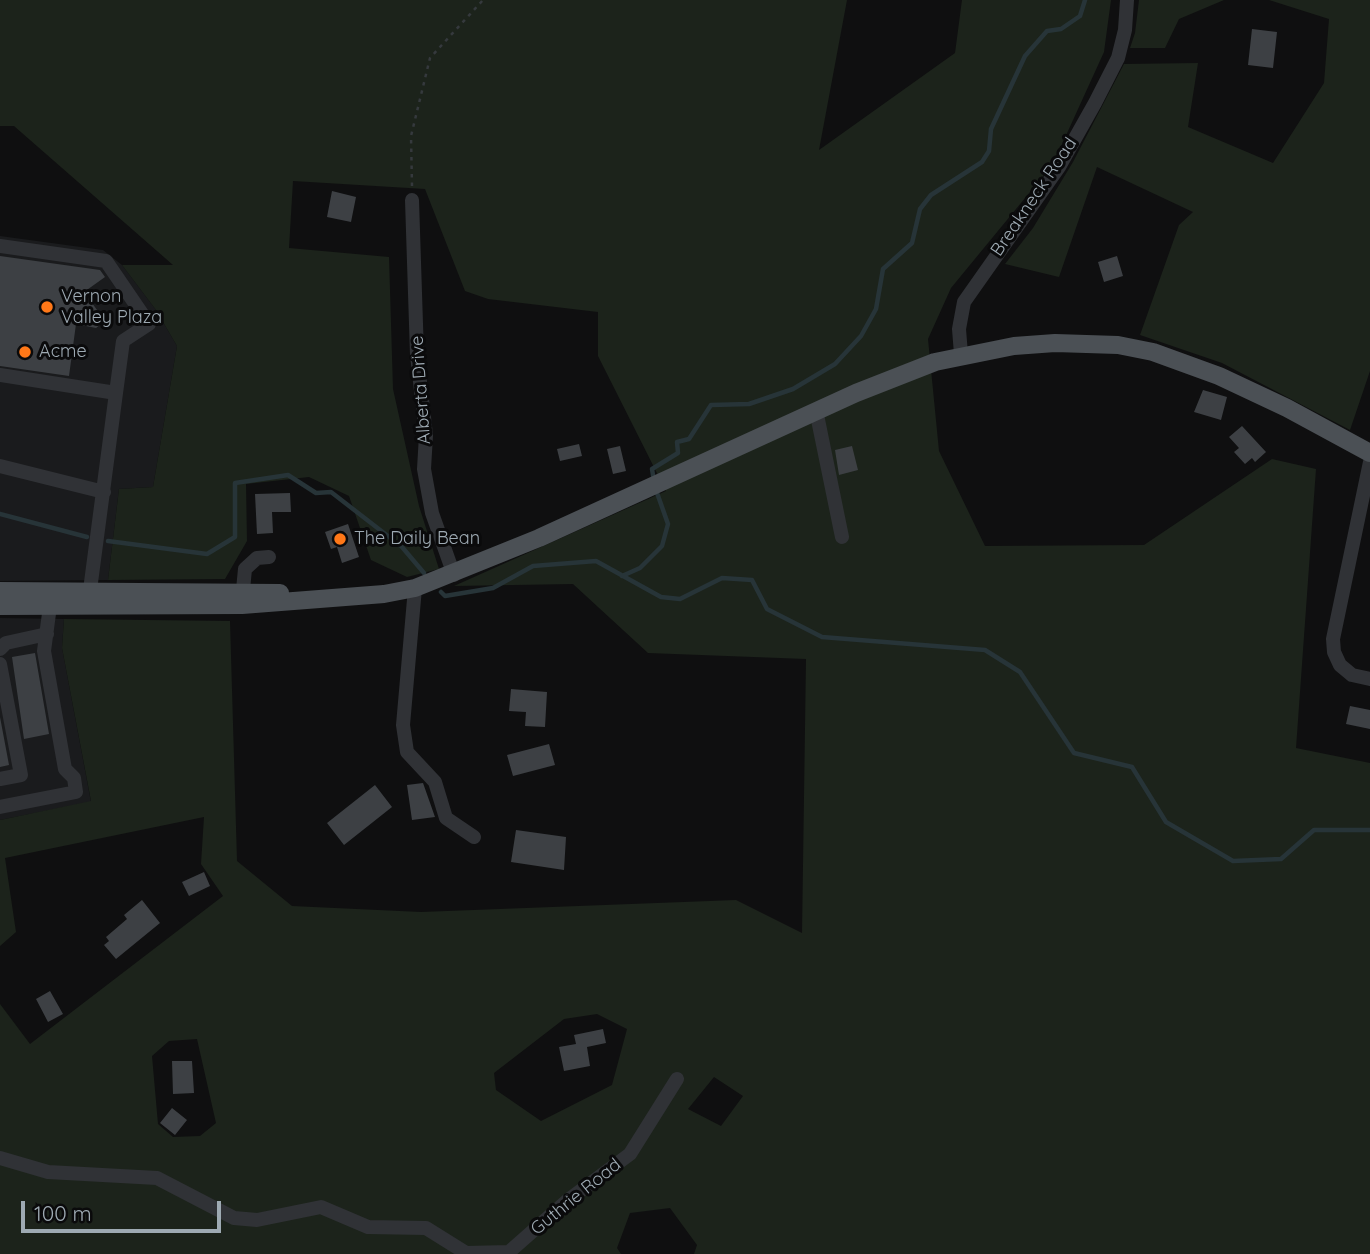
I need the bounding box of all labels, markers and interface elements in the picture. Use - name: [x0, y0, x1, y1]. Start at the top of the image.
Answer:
- street label: Breakneck Road: [986, 134, 1082, 260]
- place label: Vernon Valley Plaza: [61, 286, 162, 328]
- marker: Vernon Valley Plaza: [39, 299, 55, 315]
- street label: Alberta Drive: [406, 335, 436, 445]
- place label: Acme: [39, 341, 87, 363]
- marker: Acme: [17, 344, 33, 360]
- place label: The Daily Bean: [354, 528, 480, 550]
- marker: The Daily Bean: [332, 531, 348, 547]
- street label: Guthrie Road: [527, 1154, 625, 1240]
- scale bar: [24, 1188, 224, 1232]
- text: 100 m: [34, 1200, 92, 1226]

